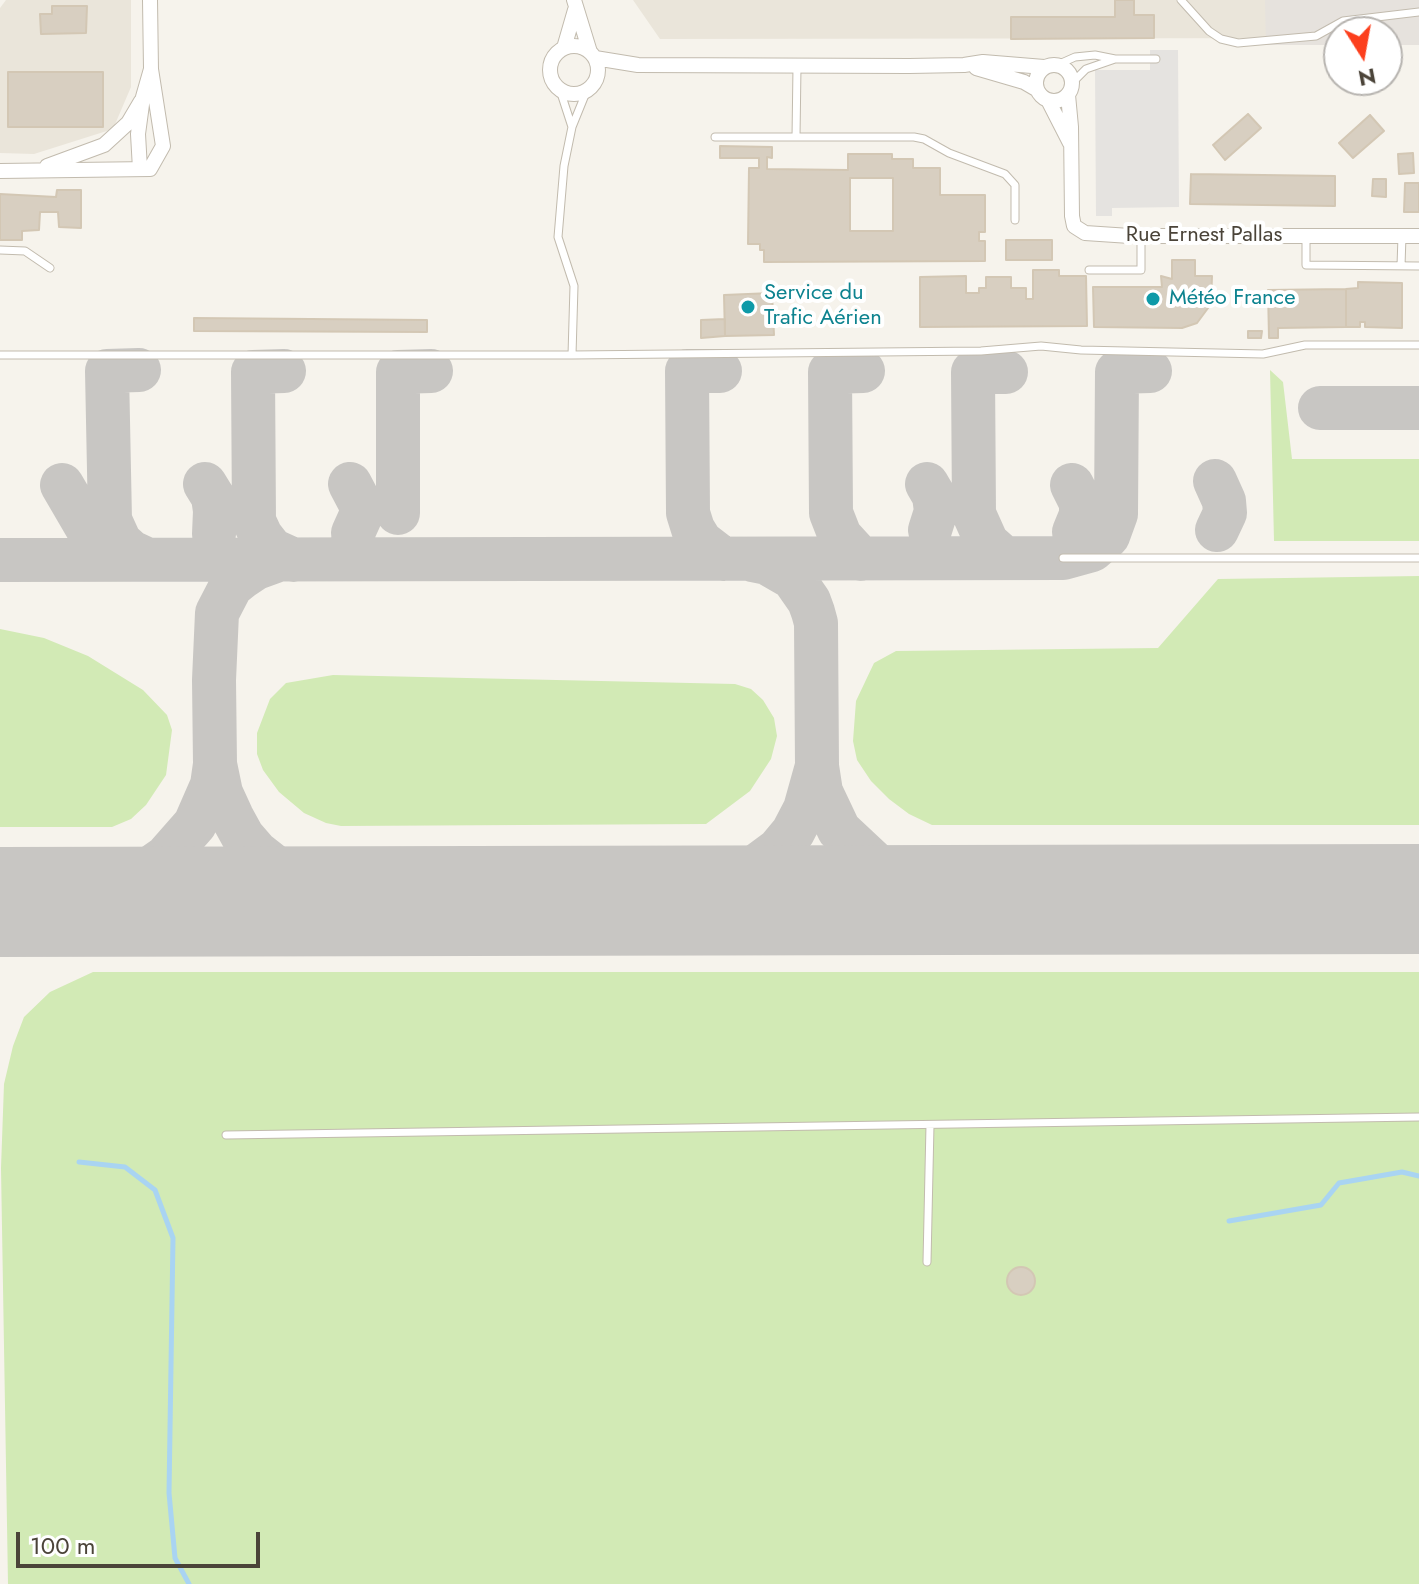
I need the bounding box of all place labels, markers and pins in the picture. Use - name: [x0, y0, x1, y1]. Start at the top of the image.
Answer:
- place label: Service du Trafic Aérien: [764, 281, 882, 332]
- place label: Météo France: [1169, 286, 1295, 312]
- marker: Météo France: [1144, 290, 1162, 308]
- marker: Service du Trafic Aérien: [739, 298, 757, 316]

